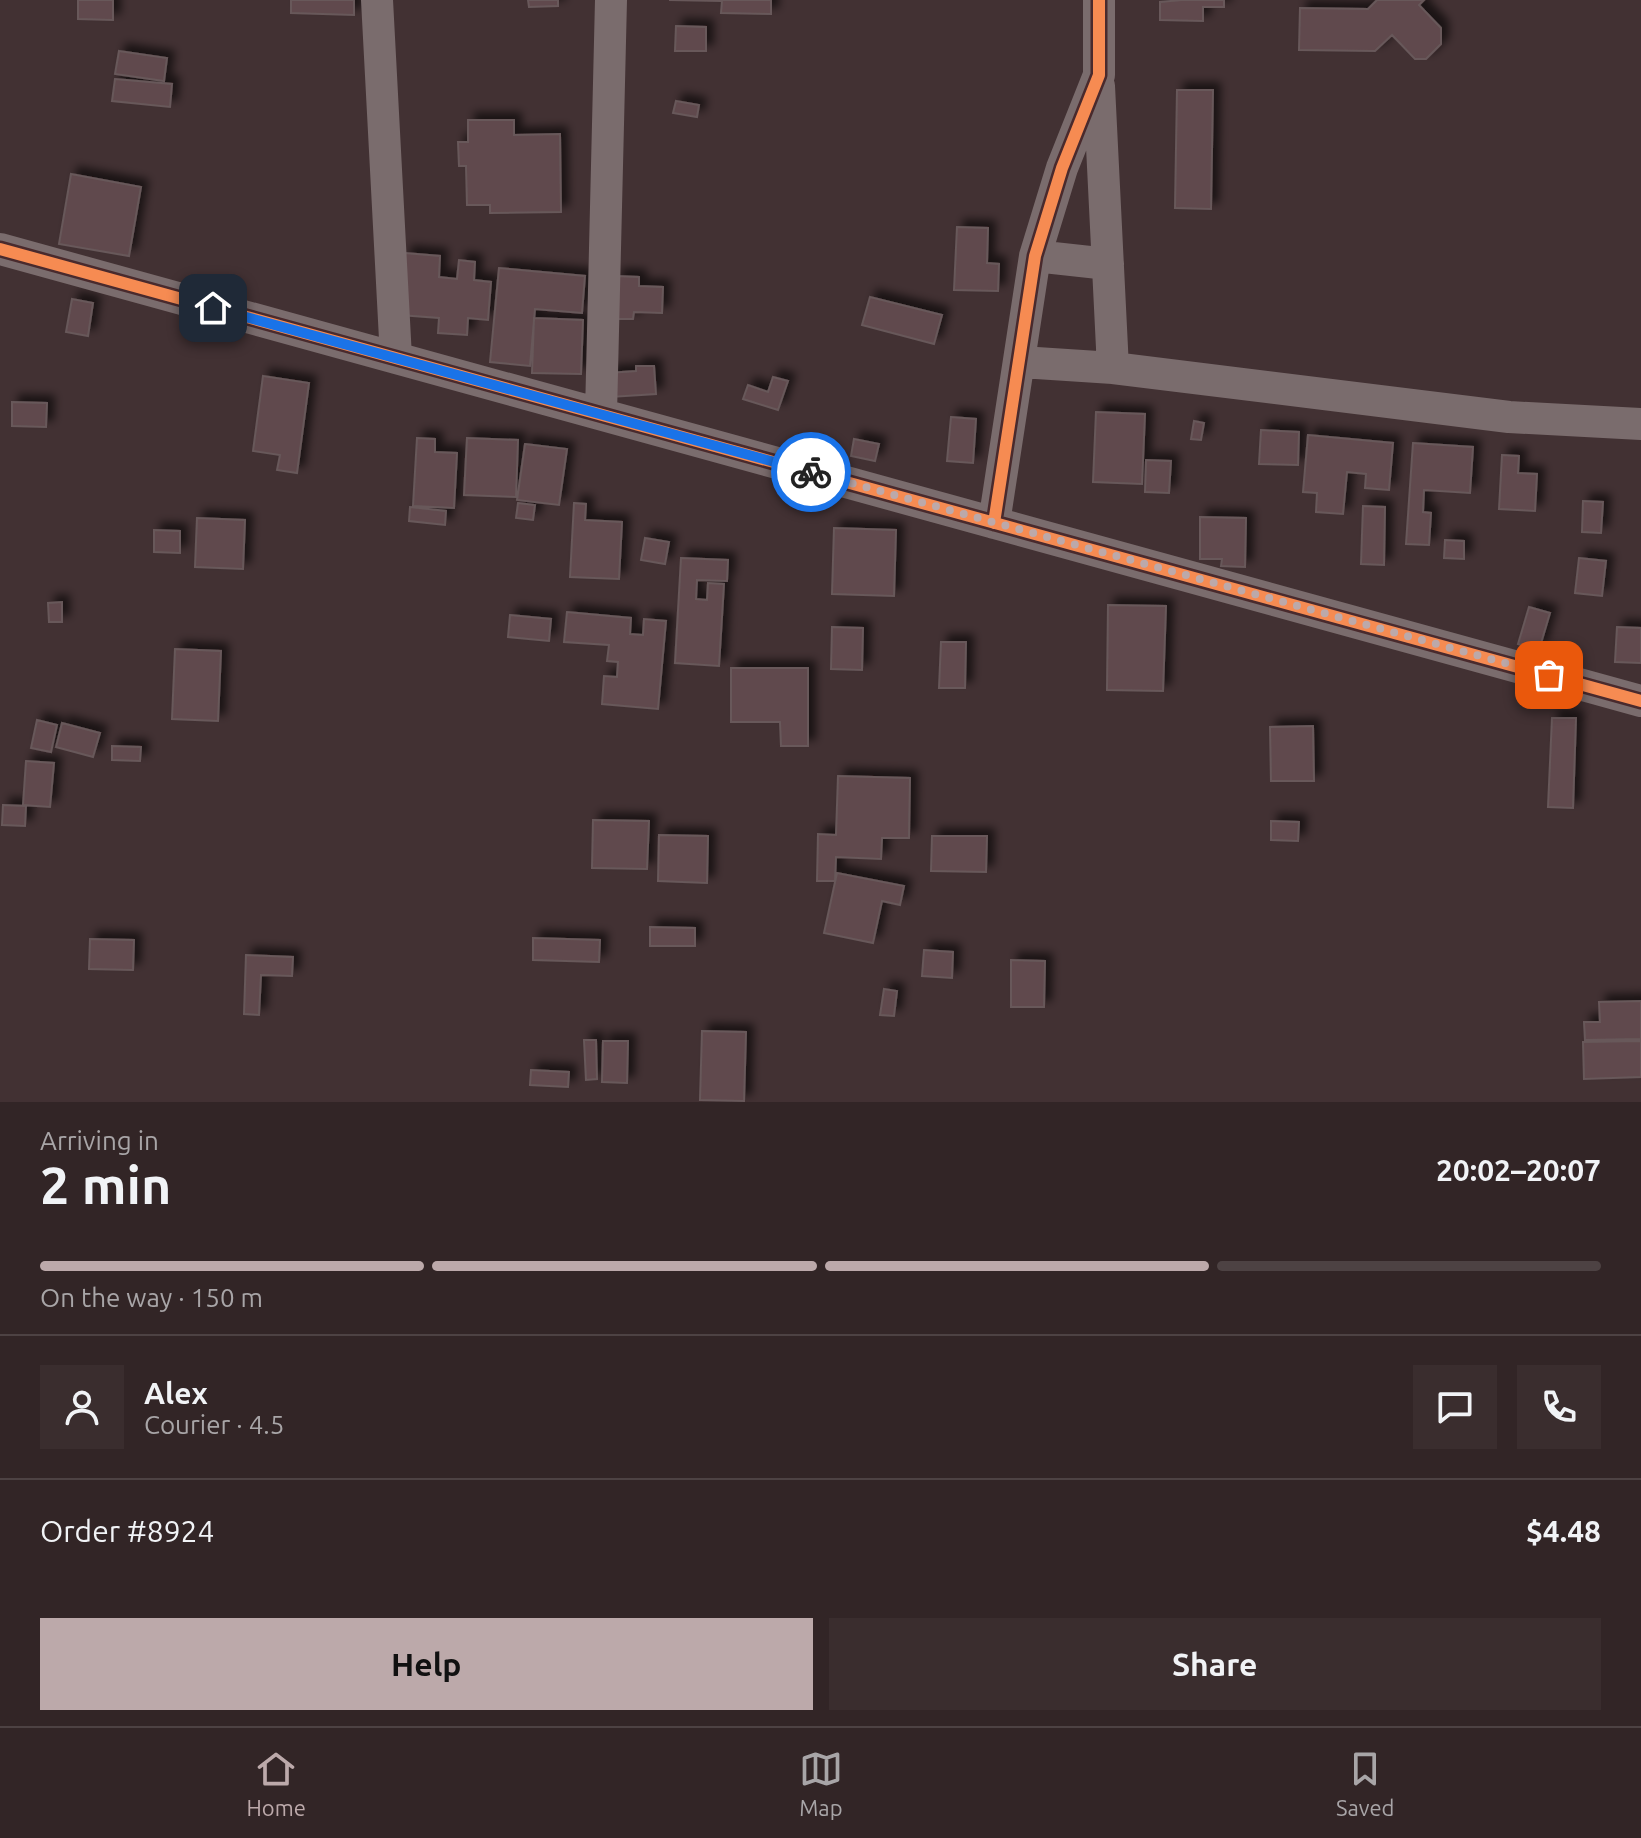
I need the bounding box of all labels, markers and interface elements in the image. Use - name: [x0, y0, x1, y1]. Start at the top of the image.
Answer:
- pin: [179, 274, 247, 342]
- icon: home: [191, 286, 235, 330]
- courier: [771, 432, 851, 512]
- icon: bike: [789, 450, 833, 494]
- pin: [1515, 641, 1583, 709]
- icon: bag: [1527, 653, 1571, 697]
- text: Arriving in: [40, 1126, 159, 1155]
- text: 20:02–20:07: [1436, 1153, 1601, 1187]
- text: 2 min: [40, 1156, 171, 1214]
- text: On the way · 150 m: [40, 1283, 263, 1312]
- button: person: [40, 1365, 124, 1449]
- button: chat: [1413, 1365, 1497, 1449]
- button: phone: [1517, 1365, 1601, 1449]
- text: Alex: [144, 1376, 208, 1410]
- text: Courier · 4.5: [144, 1410, 284, 1439]
- text: Order #8924: [40, 1514, 214, 1548]
- text: $4.48: [1526, 1514, 1601, 1548]
- button: Help: [40, 1618, 813, 1710]
- button: Share: [829, 1618, 1601, 1710]
- tab: Home: [247, 1747, 306, 1820]
- tab: Map: [799, 1747, 843, 1820]
- tab: Saved: [1336, 1747, 1394, 1820]

